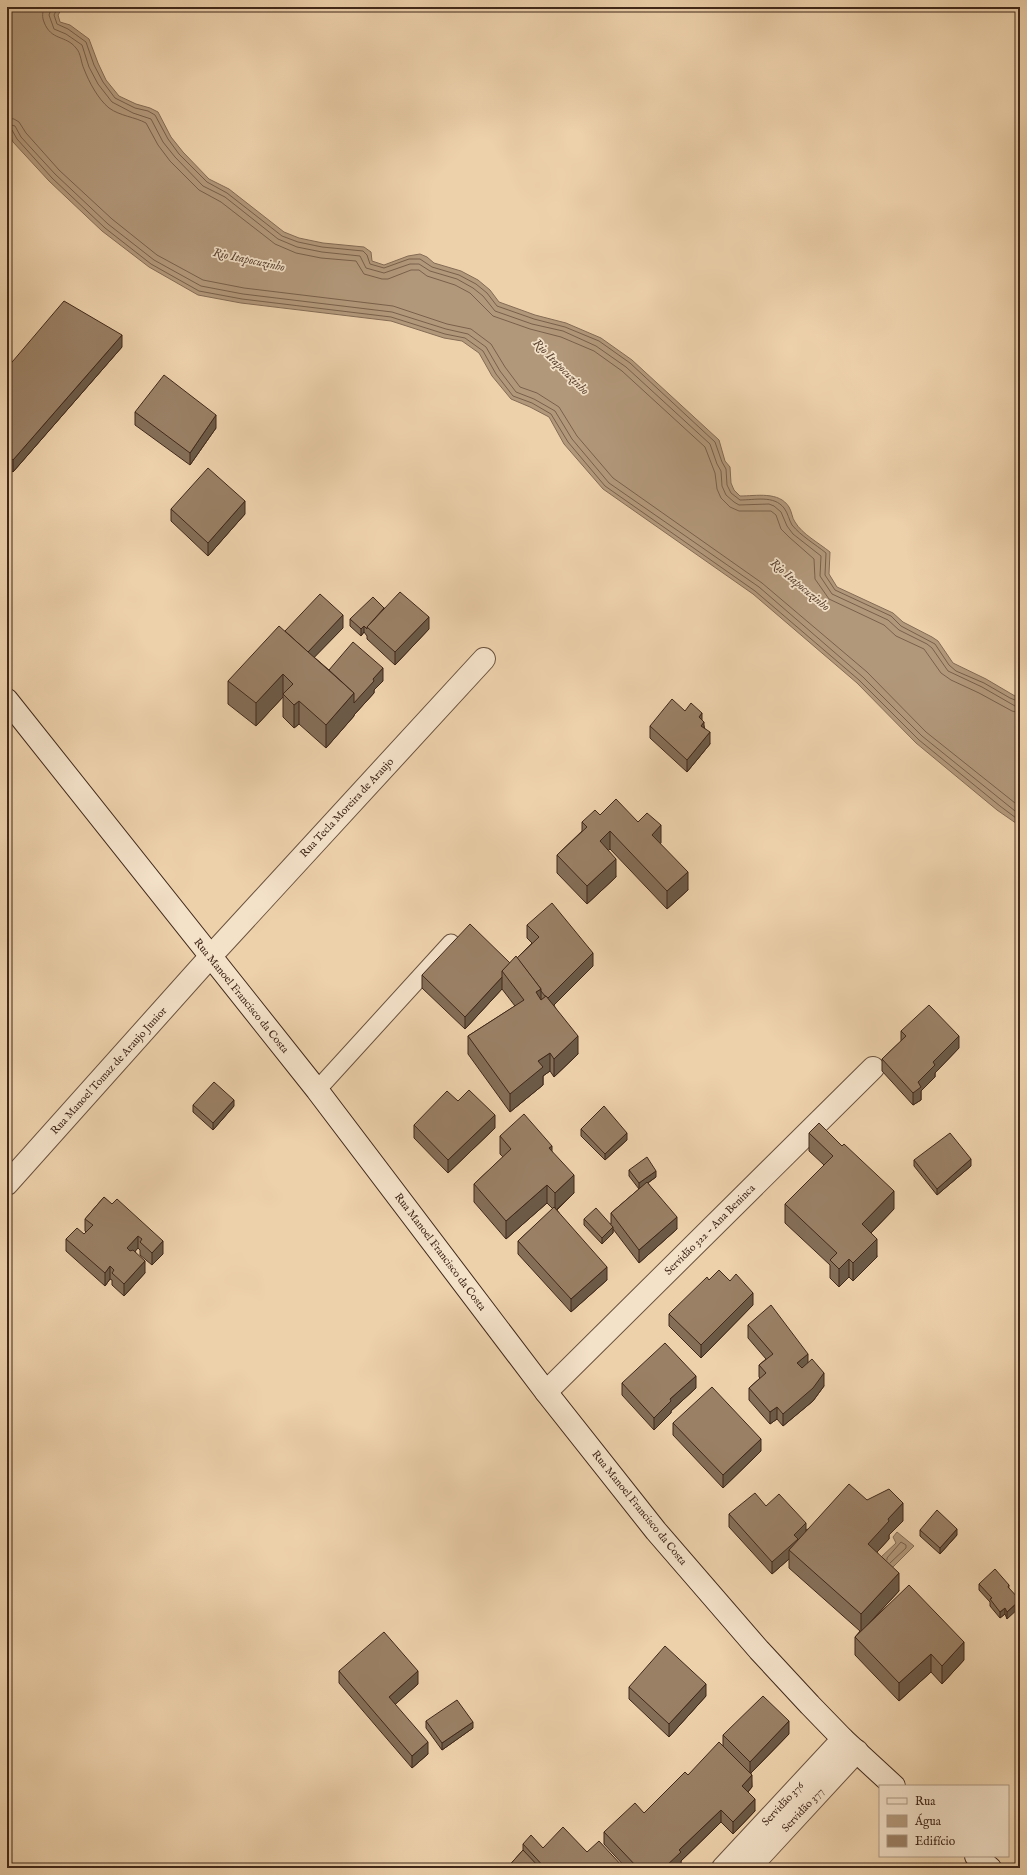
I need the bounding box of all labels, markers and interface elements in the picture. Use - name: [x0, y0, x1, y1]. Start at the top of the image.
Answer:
- water label: Rio Itapocuzinho: [212, 245, 286, 275]
- water label: Rio Itapocuzinho: [530, 336, 592, 398]
- water label: Rio Itapocuzinho: [767, 556, 833, 614]
- street label: Rua Tecla Moreira de Araujo: [297, 755, 397, 861]
- street label: Rua Manoel Francisco da Costa: [190, 936, 292, 1056]
- street label: Rua Manoel Tomaz de Araujo Junior: [48, 1004, 170, 1138]
- street label: Servidão 322 - Ana Beninca: [662, 1181, 759, 1278]
- street label: Rua Manoel Francisco da Costa: [391, 1190, 489, 1314]
- street label: Rua Manoel Francisco da Costa: [588, 1448, 690, 1568]
- street label: Servidão 376: [759, 1779, 807, 1829]
- street label: Servidão 377: [779, 1785, 827, 1835]
- legend: [879, 1785, 1009, 1857]
- text: Rua: [915, 1794, 936, 1809]
- text: Água: [914, 1813, 942, 1829]
- text: Edifício: [915, 1834, 956, 1849]

